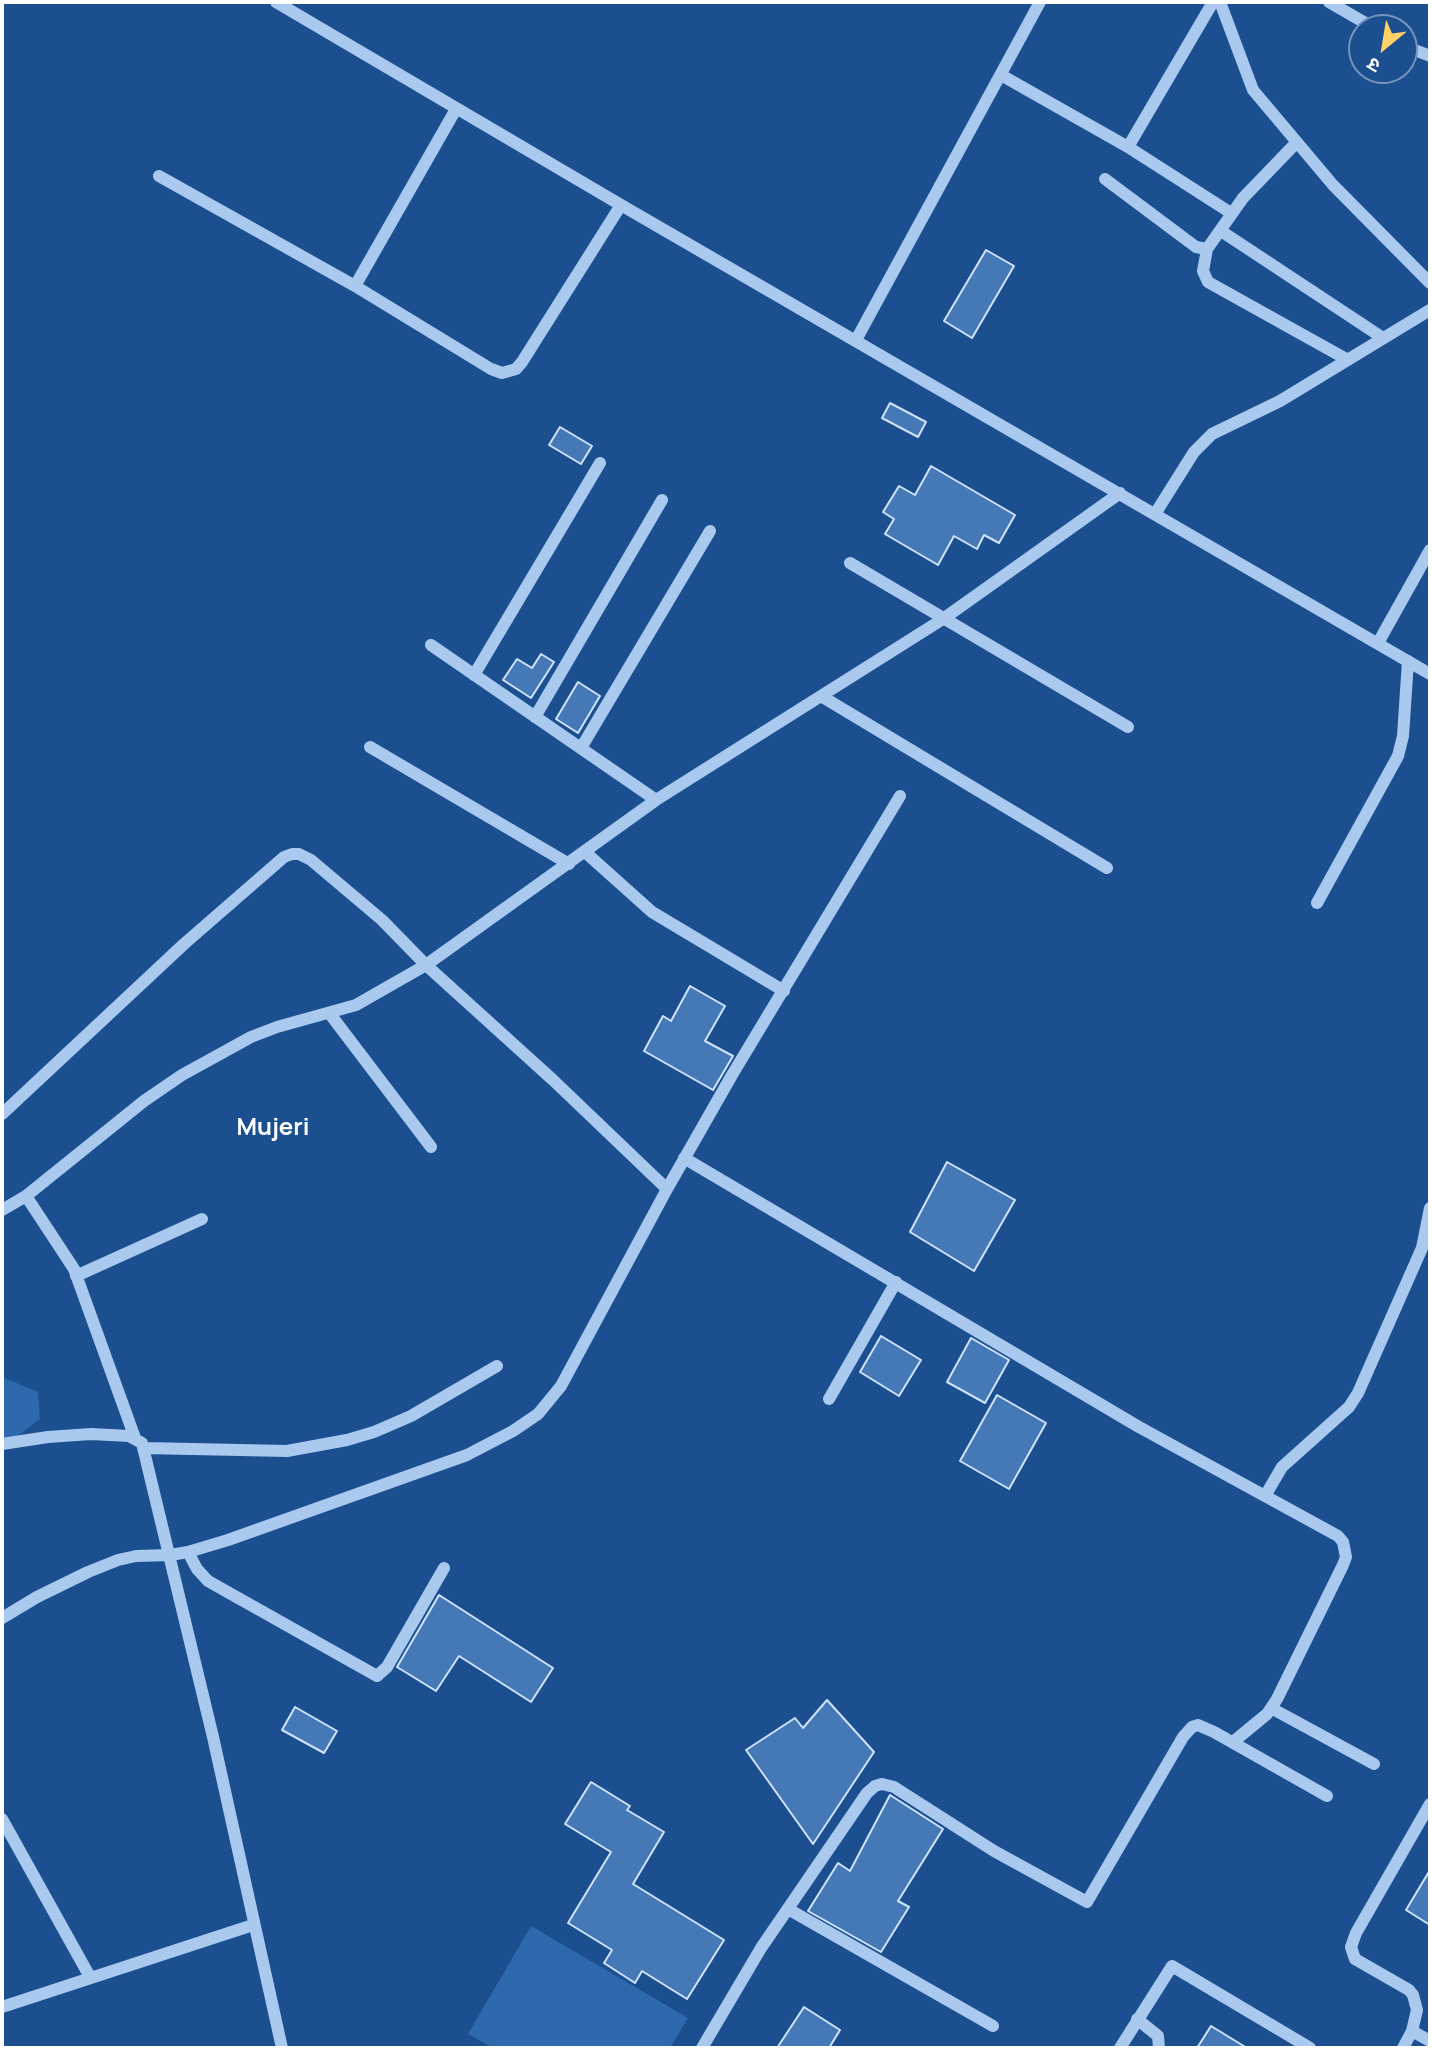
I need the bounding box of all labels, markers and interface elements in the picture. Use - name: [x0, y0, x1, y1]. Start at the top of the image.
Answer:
- north arrow: [1348, 14, 1418, 84]
- text: उ: [1362, 51, 1385, 79]
- district label: Mujeri: [236, 1114, 310, 1142]

